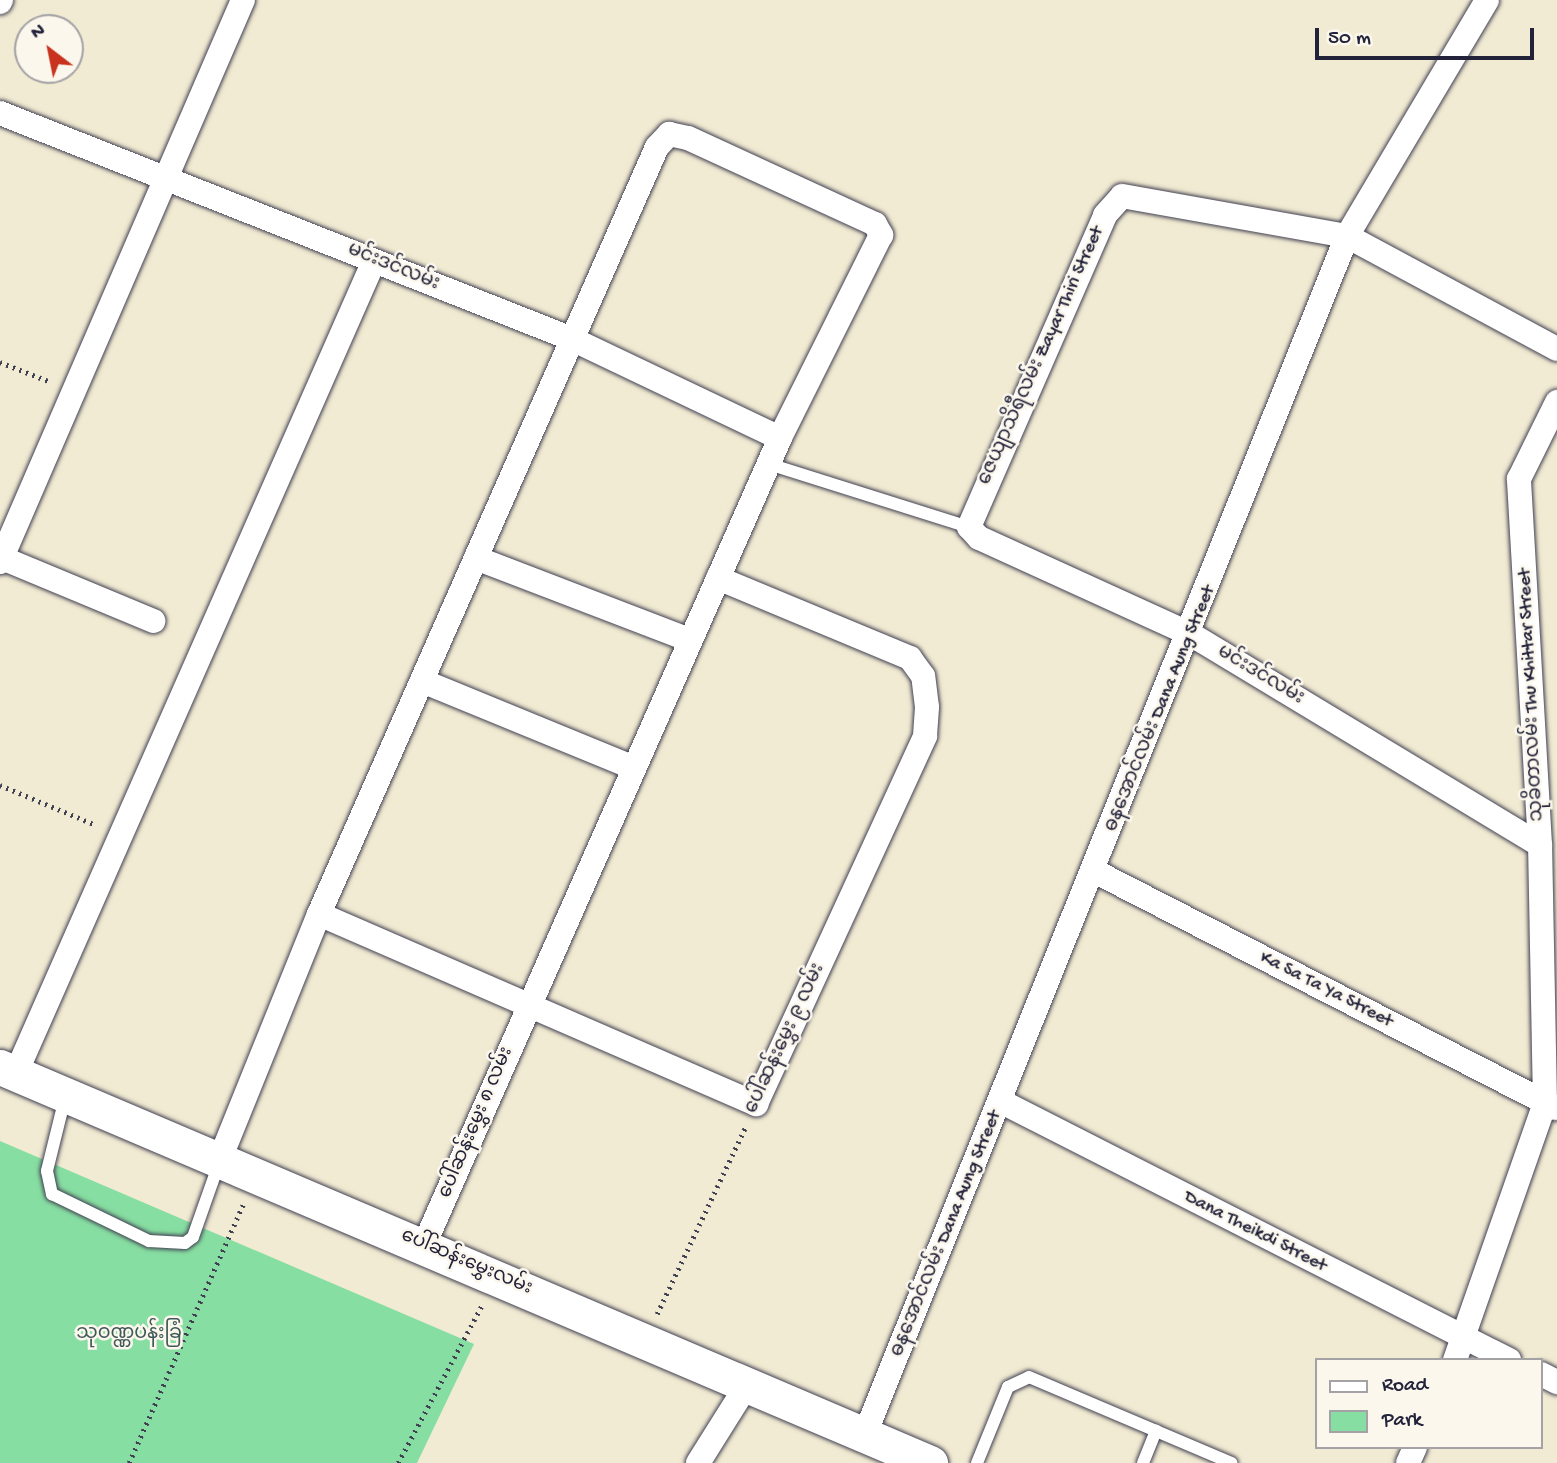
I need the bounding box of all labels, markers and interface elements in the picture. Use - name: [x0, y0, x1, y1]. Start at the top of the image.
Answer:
- north arrow: [14, 14, 84, 84]
- scale bar: [1319, 14, 1538, 58]
- text: N: [27, 19, 50, 46]
- text: 50 m: [1328, 27, 1371, 52]
- street label: ဇေယျာသိရီလမ်း Zayar Thiri Street: [974, 223, 1110, 489]
- street label: မင်းဒင်လမ်း: [344, 239, 442, 297]
- street label: သုခိတာလမ်း Thu Khittar Street: [1514, 568, 1550, 822]
- street label: ဓနအောင်လမ်း Dana Aung Street: [1101, 582, 1221, 836]
- street label: မင်းဒင်လမ်း: [1213, 641, 1307, 711]
- street label: Ka Sa Ta Ya Street: [1256, 947, 1396, 1033]
- street label: ပေါ်ဆန်းမွှေး ၉ လမ်း: [741, 960, 831, 1118]
- street label: ပေါ်ဆန်းမွှေး ၈ လမ်း: [435, 1044, 519, 1202]
- street label: ဓနအောင်လမ်း Dana Aung Street: [887, 1107, 1007, 1361]
- street label: Dana Theikdi Street: [1180, 1186, 1330, 1278]
- street label: ပေါ်ဆန်းမွှေးလမ်း: [397, 1225, 535, 1301]
- park label: သုဝဏ္ဏပန်းခြံ: [76, 1324, 182, 1346]
- legend: [1316, 1358, 1543, 1449]
- text: Road: [1382, 1374, 1428, 1399]
- text: Park: [1382, 1409, 1422, 1434]

